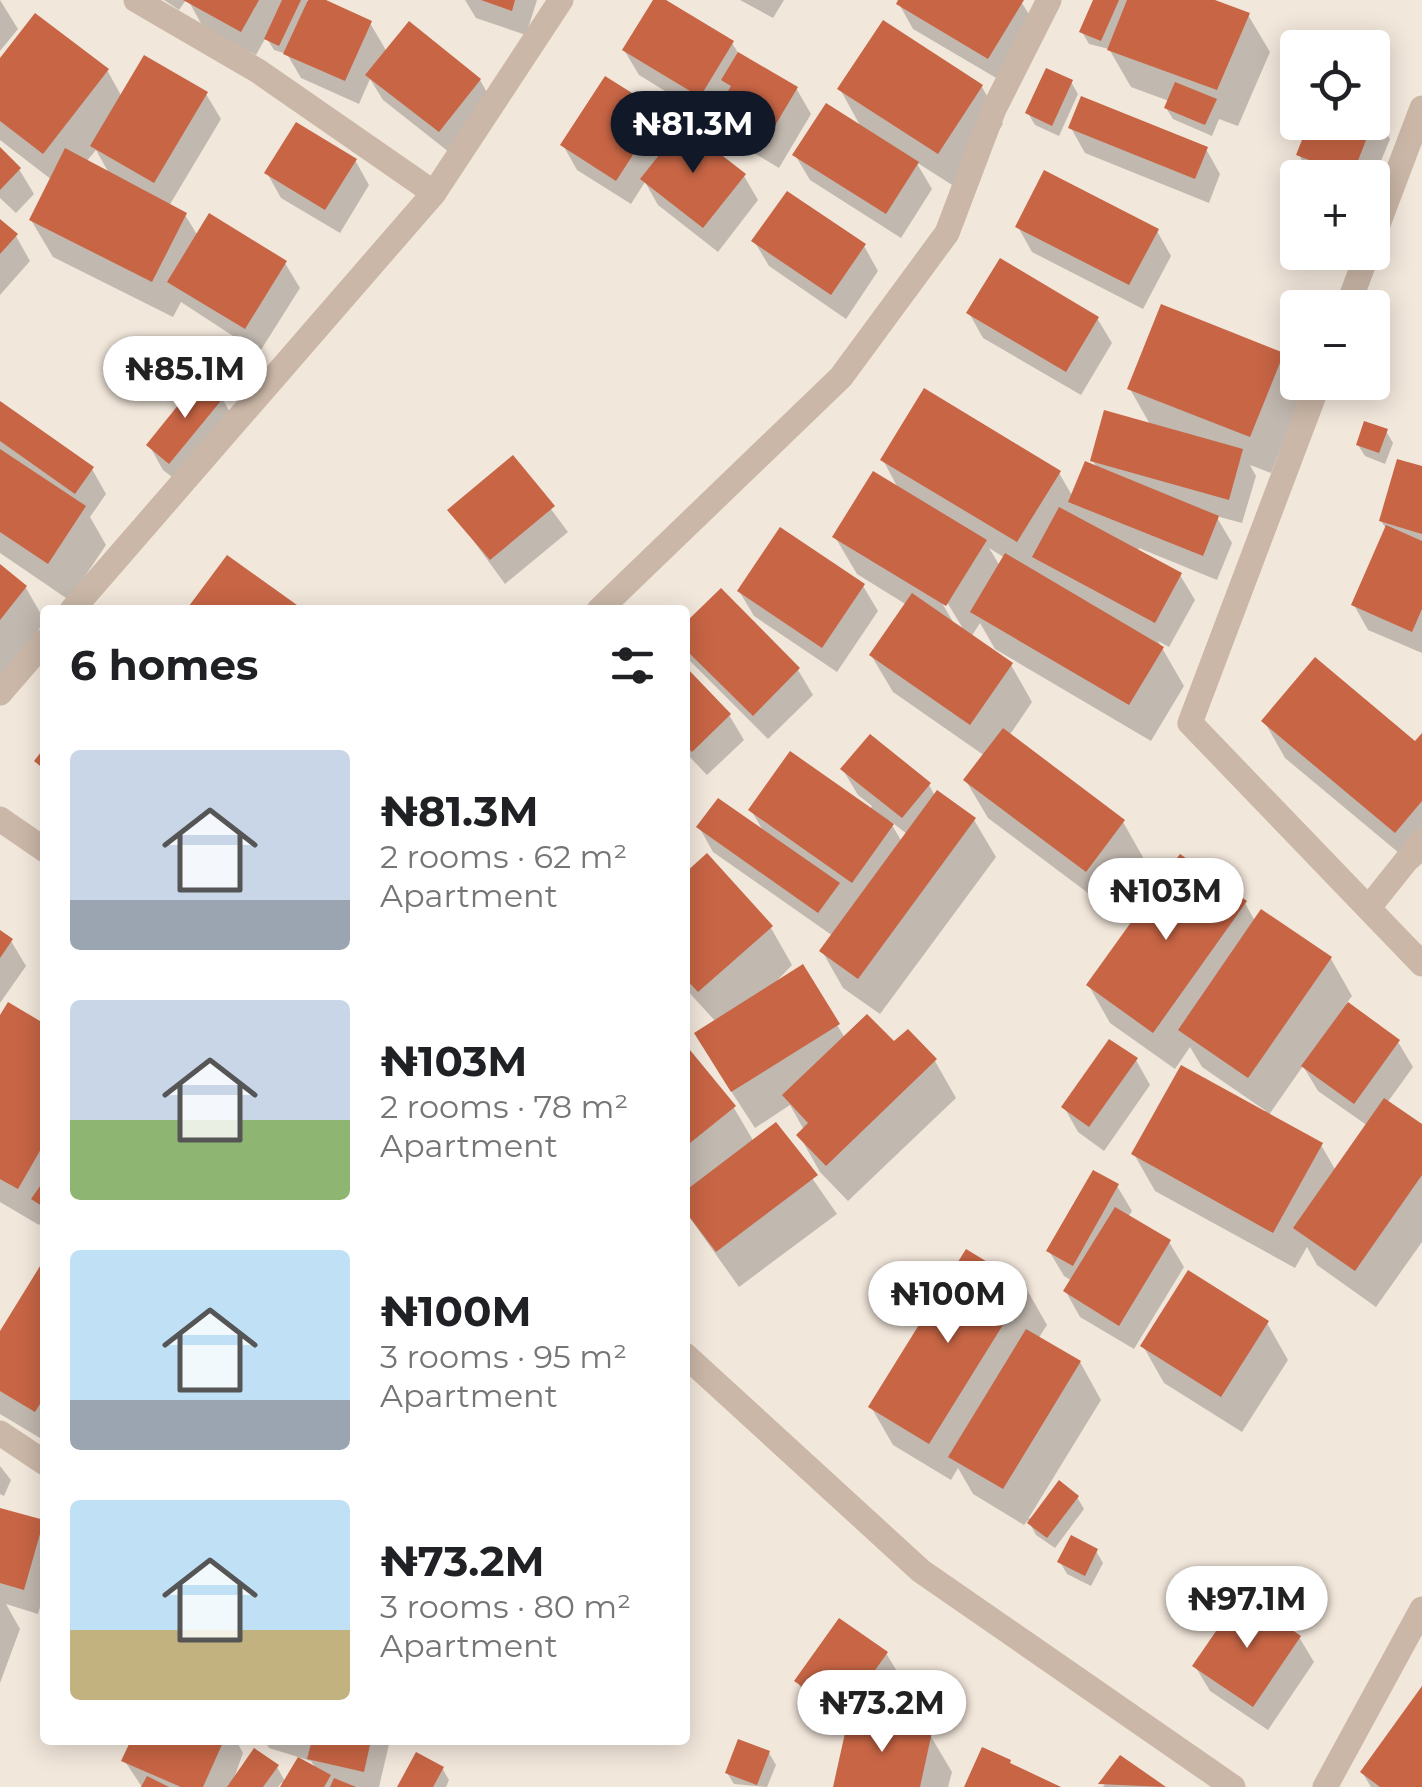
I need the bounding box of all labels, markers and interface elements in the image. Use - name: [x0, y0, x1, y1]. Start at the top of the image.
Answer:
- map controls: [1280, 30, 1390, 400]
- button: locate: [1280, 30, 1390, 140]
- pin: ₦81.3M: [612, 91, 774, 176]
- text: ₦81.3M: [633, 104, 753, 143]
- button: +: [1280, 160, 1390, 270]
- button: −: [1280, 290, 1390, 400]
- pin: ₦85.1M: [104, 336, 266, 421]
- text: ₦85.1M: [125, 349, 245, 388]
- icon: filters: [605, 638, 660, 693]
- text: 6 homes: [70, 639, 258, 691]
- text: ₦81.3M: [380, 785, 539, 837]
- icon: home: [150, 790, 270, 910]
- text: 2 rooms · 62 m²: [380, 837, 627, 876]
- pin: ₦103M: [1096, 858, 1236, 943]
- text: ₦103M: [1110, 871, 1222, 910]
- text: Apartment: [380, 876, 558, 915]
- text: ₦103M: [380, 1035, 527, 1087]
- icon: home: [150, 1040, 270, 1160]
- text: 2 rooms · 78 m²: [380, 1087, 628, 1126]
- text: Apartment: [380, 1126, 558, 1165]
- pin: ₦100M: [878, 1261, 1018, 1346]
- text: ₦100M: [890, 1274, 1006, 1313]
- text: ₦100M: [380, 1285, 532, 1337]
- icon: home: [150, 1290, 270, 1410]
- text: 3 rooms · 95 m²: [380, 1337, 627, 1376]
- text: Apartment: [380, 1376, 558, 1415]
- text: ₦73.2M: [380, 1535, 545, 1587]
- icon: home: [150, 1540, 270, 1660]
- pin: ₦97.1M: [1166, 1566, 1328, 1651]
- text: ₦97.1M: [1188, 1579, 1306, 1618]
- text: 3 rooms · 80 m²: [380, 1587, 631, 1626]
- text: Apartment: [380, 1626, 558, 1665]
- pin: ₦73.2M: [801, 1670, 963, 1755]
- text: ₦73.2M: [819, 1683, 945, 1722]

